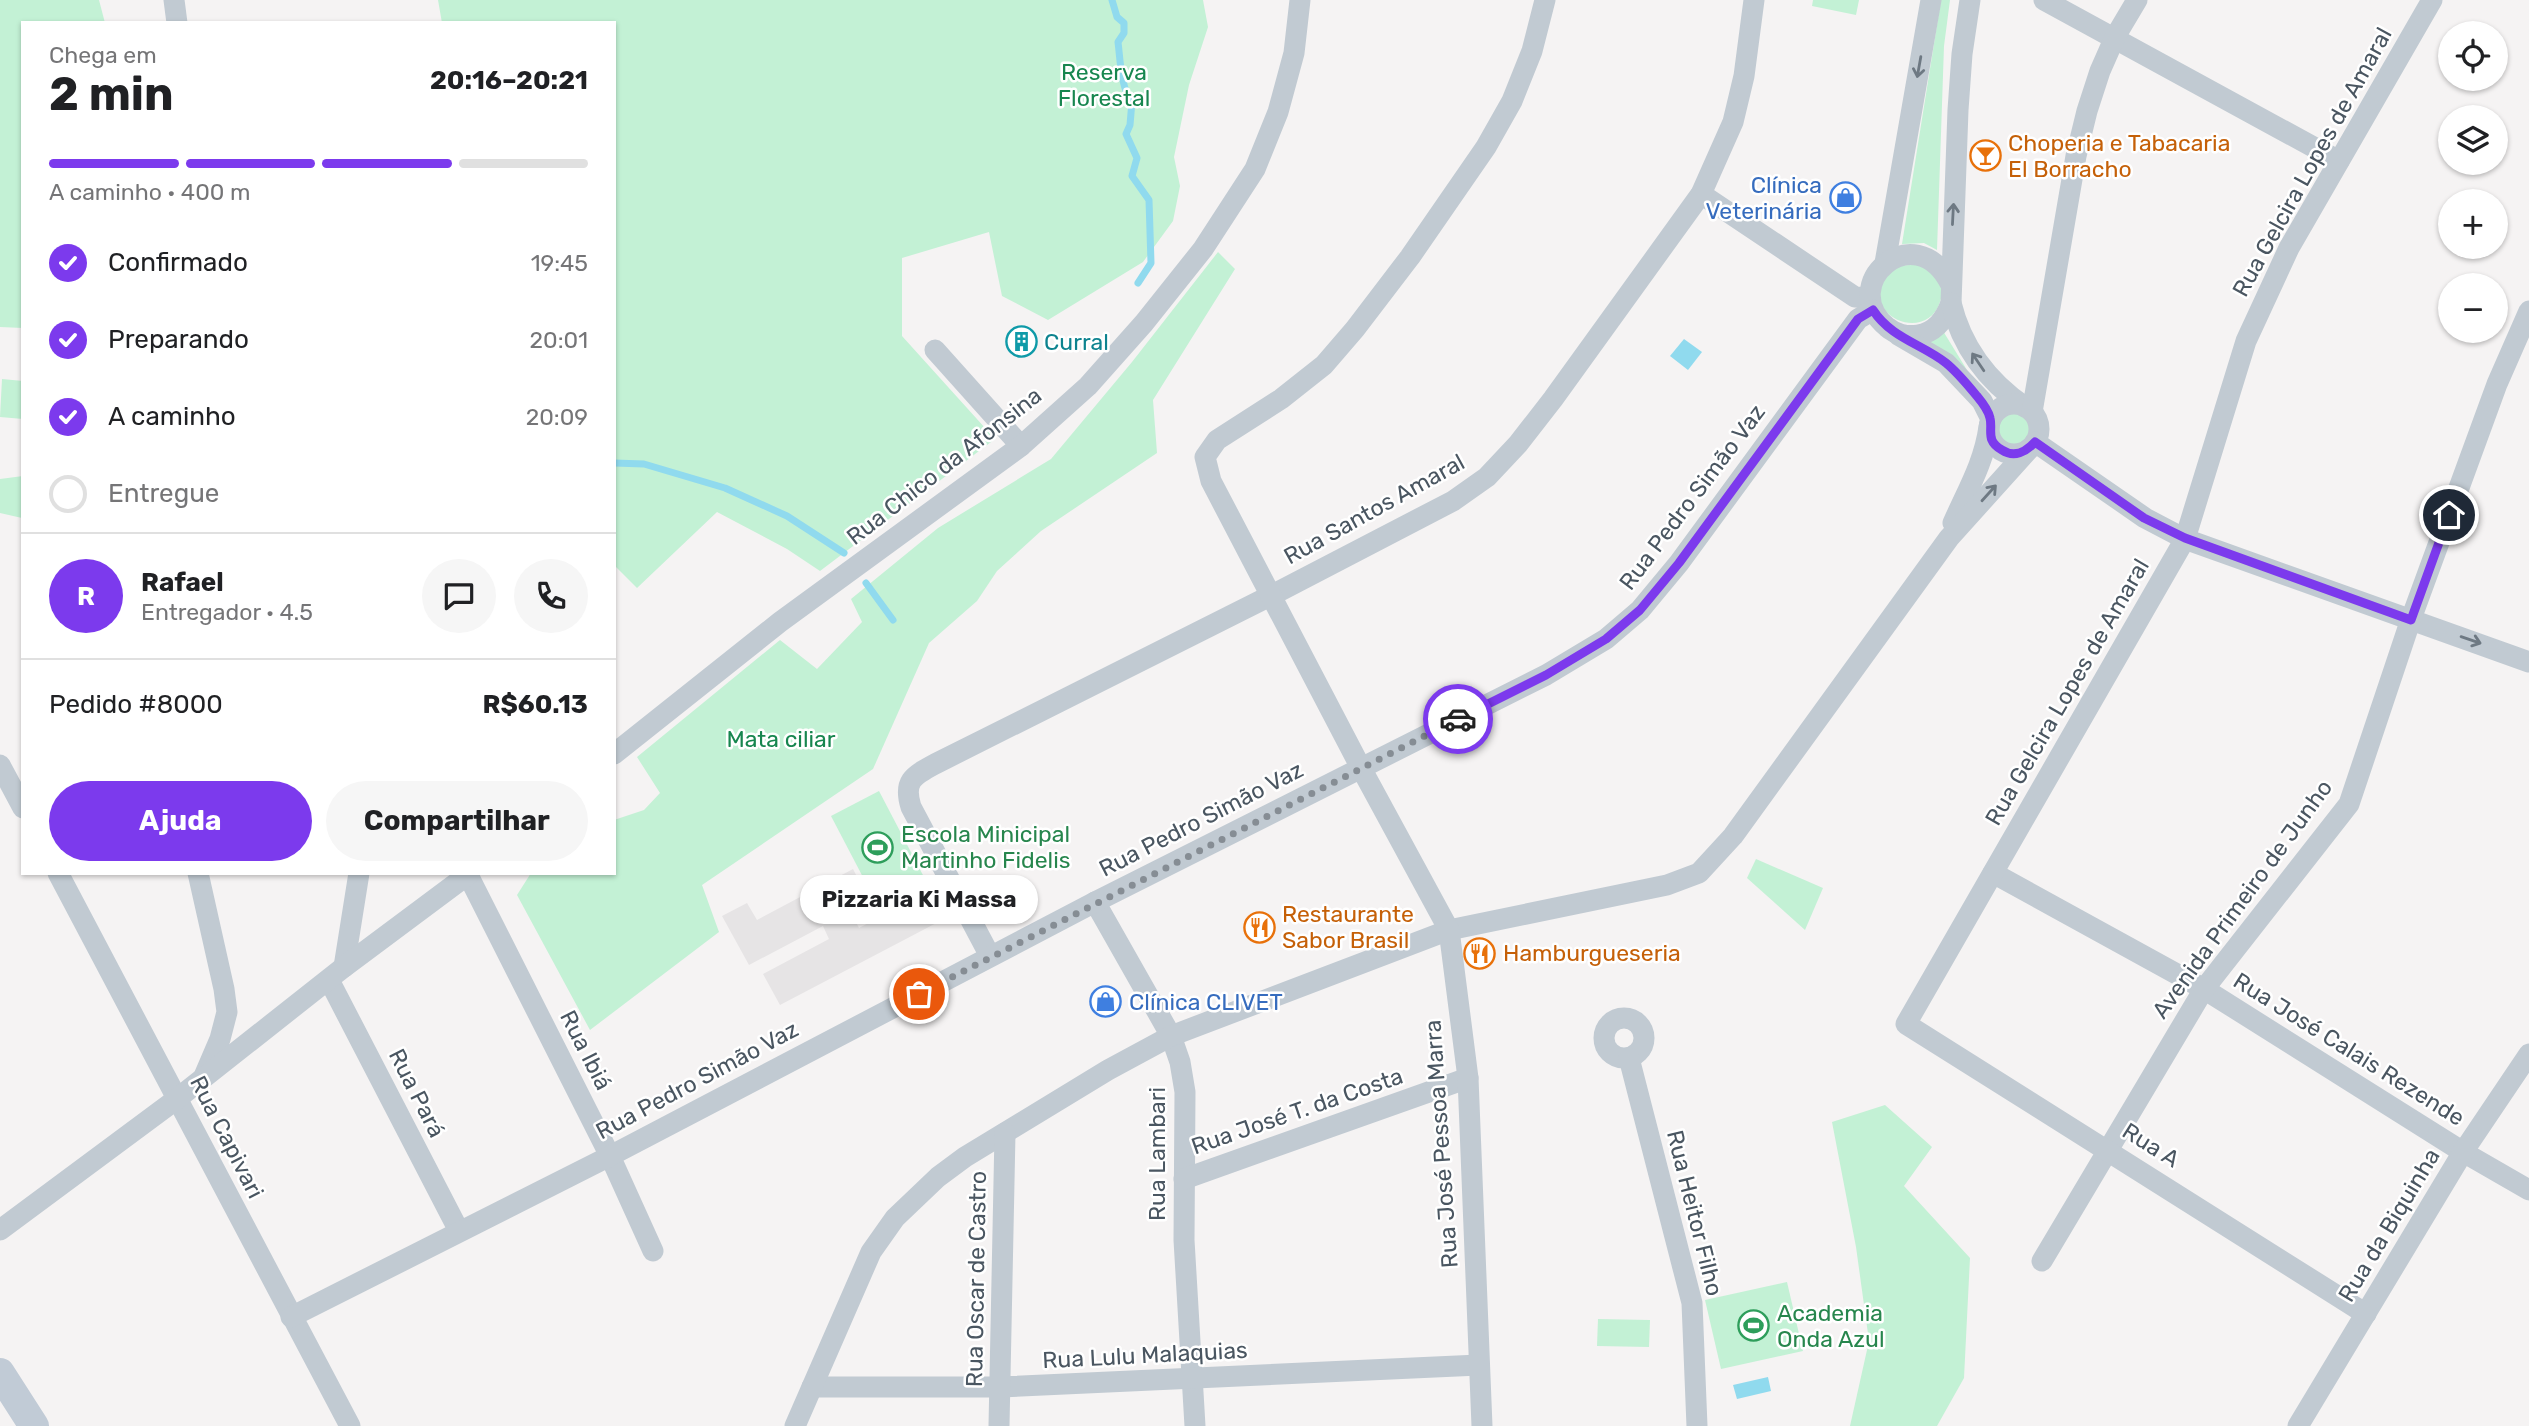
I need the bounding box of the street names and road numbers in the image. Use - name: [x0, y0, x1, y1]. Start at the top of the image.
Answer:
- street label: Rua Gelcira Lopes de Amaral: [2226, 23, 2398, 301]
- street label: Rua Chico da Afonsina: [841, 381, 1047, 551]
- street label: Rua Pedro Simão Vaz: [1613, 399, 1771, 595]
- street label: Rua Santos Amaral: [1279, 448, 1469, 570]
- street label: Rua Gelcira Lopes de Amaral: [1979, 554, 2155, 830]
- street label: Rua Pedro Simão Vaz: [1094, 755, 1308, 883]
- street label: Avenida Primeiro de Junho: [2146, 774, 2338, 1024]
- street label: Rua José Calais Rezende: [2228, 966, 2470, 1132]
- street label: Rua Ibiá: [554, 1006, 618, 1094]
- street label: Rua Pedro Simão Vaz: [591, 1015, 803, 1145]
- street label: Rua José Pessoa Marra: [1418, 1019, 1464, 1269]
- street label: Rua Pará: [383, 1044, 451, 1142]
- street label: Rua José T. da Costa: [1188, 1062, 1406, 1160]
- street label: Rua Capivari: [184, 1071, 270, 1203]
- street label: Rua Lambari: [1143, 1087, 1171, 1221]
- street label: Rua A: [2117, 1117, 2185, 1173]
- street label: Rua Heitor Filho: [1661, 1127, 1729, 1299]
- street label: Rua da Biquinha: [2332, 1143, 2446, 1307]
- street label: Rua Oscar de Castro: [960, 1171, 992, 1387]
- street label: Rua Lulu Malaquias: [1042, 1336, 1248, 1374]

